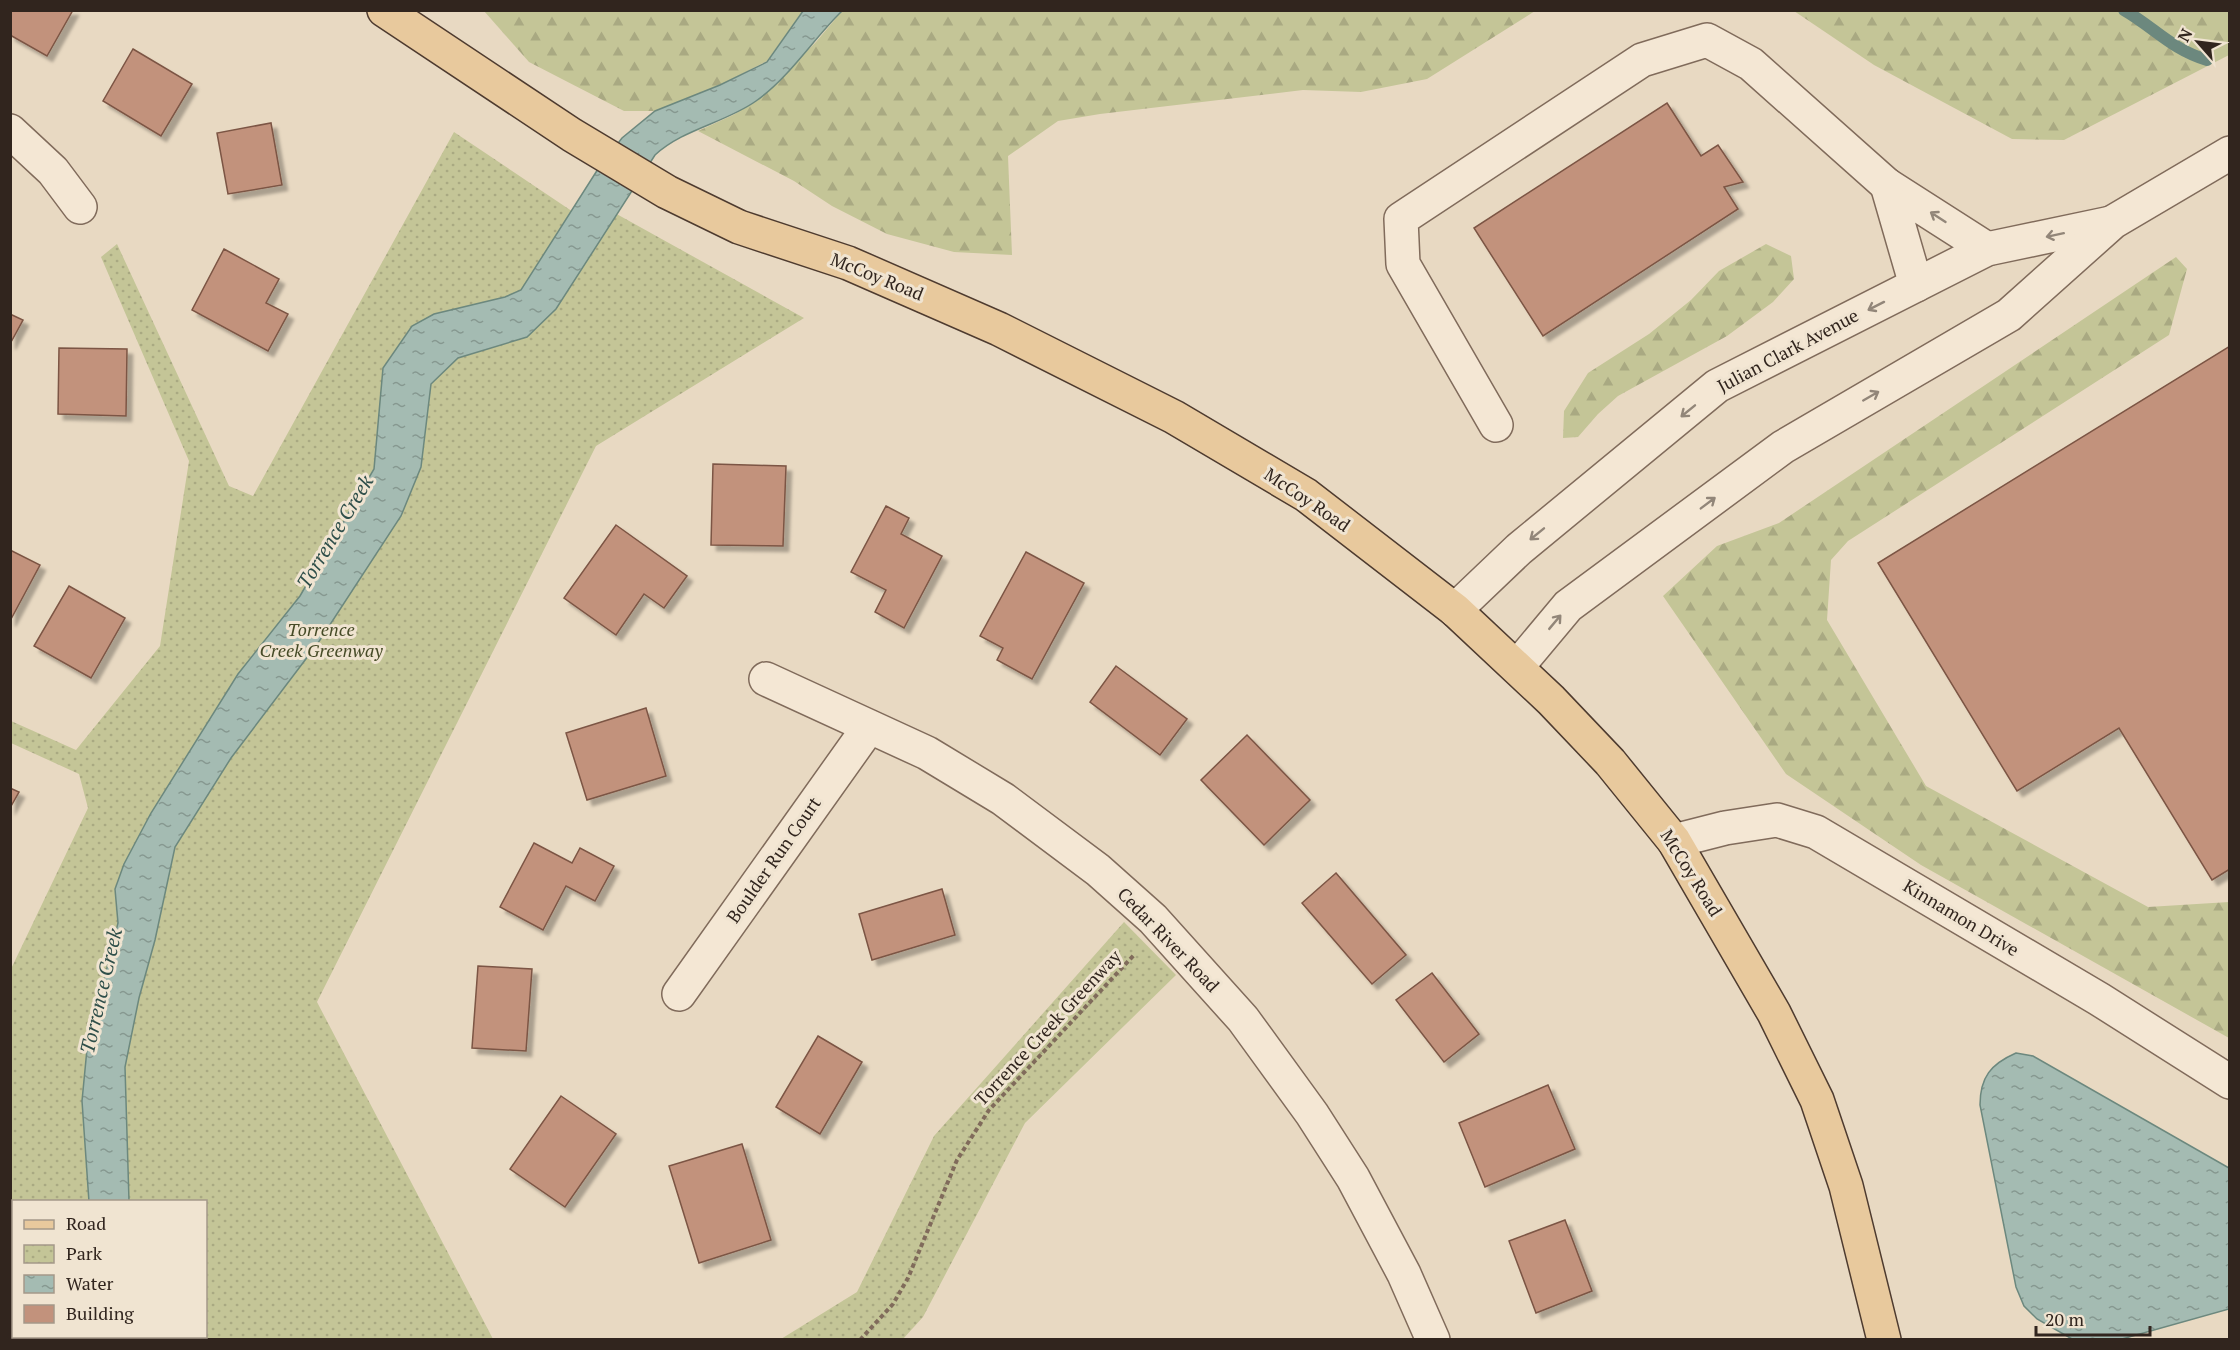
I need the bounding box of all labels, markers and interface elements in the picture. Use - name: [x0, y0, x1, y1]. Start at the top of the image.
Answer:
- north arrow: [2168, 12, 2228, 72]
- text: N: [2172, 24, 2197, 45]
- one-way arrow: [1929, 211, 1946, 224]
- one-way arrow: [2046, 229, 2065, 241]
- street label: McCoy Road: [827, 247, 927, 306]
- one-way arrow: [1867, 301, 1885, 312]
- street label: Julian Clark Avenue: [1713, 303, 1862, 398]
- one-way arrow: [1862, 389, 1879, 401]
- one-way arrow: [1680, 404, 1696, 417]
- street label: McCoy Road: [1260, 462, 1355, 537]
- water label: Torrence Creek: [290, 470, 379, 593]
- one-way arrow: [1700, 496, 1716, 509]
- one-way arrow: [1529, 528, 1545, 541]
- one-way arrow: [1548, 615, 1562, 630]
- park label: Torrence Creek Greenway: [259, 617, 383, 662]
- street label: Boulder Run Court: [721, 791, 826, 927]
- street label: McCoy Road: [1656, 824, 1728, 921]
- street label: Kinnamon Drive: [1899, 873, 2024, 961]
- street label: Cedar River Road: [1113, 882, 1225, 997]
- water label: Torrence Creek: [73, 925, 128, 1056]
- street label: Torrence Creek Greenway: [969, 944, 1126, 1110]
- legend: [12, 1200, 207, 1338]
- text: Road: [66, 1211, 106, 1235]
- text: Park: [66, 1241, 103, 1265]
- text: Water: [66, 1271, 113, 1295]
- scale bar: [2036, 1299, 2150, 1337]
- text: Building: [66, 1301, 134, 1325]
- text: 20 m: [2045, 1307, 2085, 1331]

